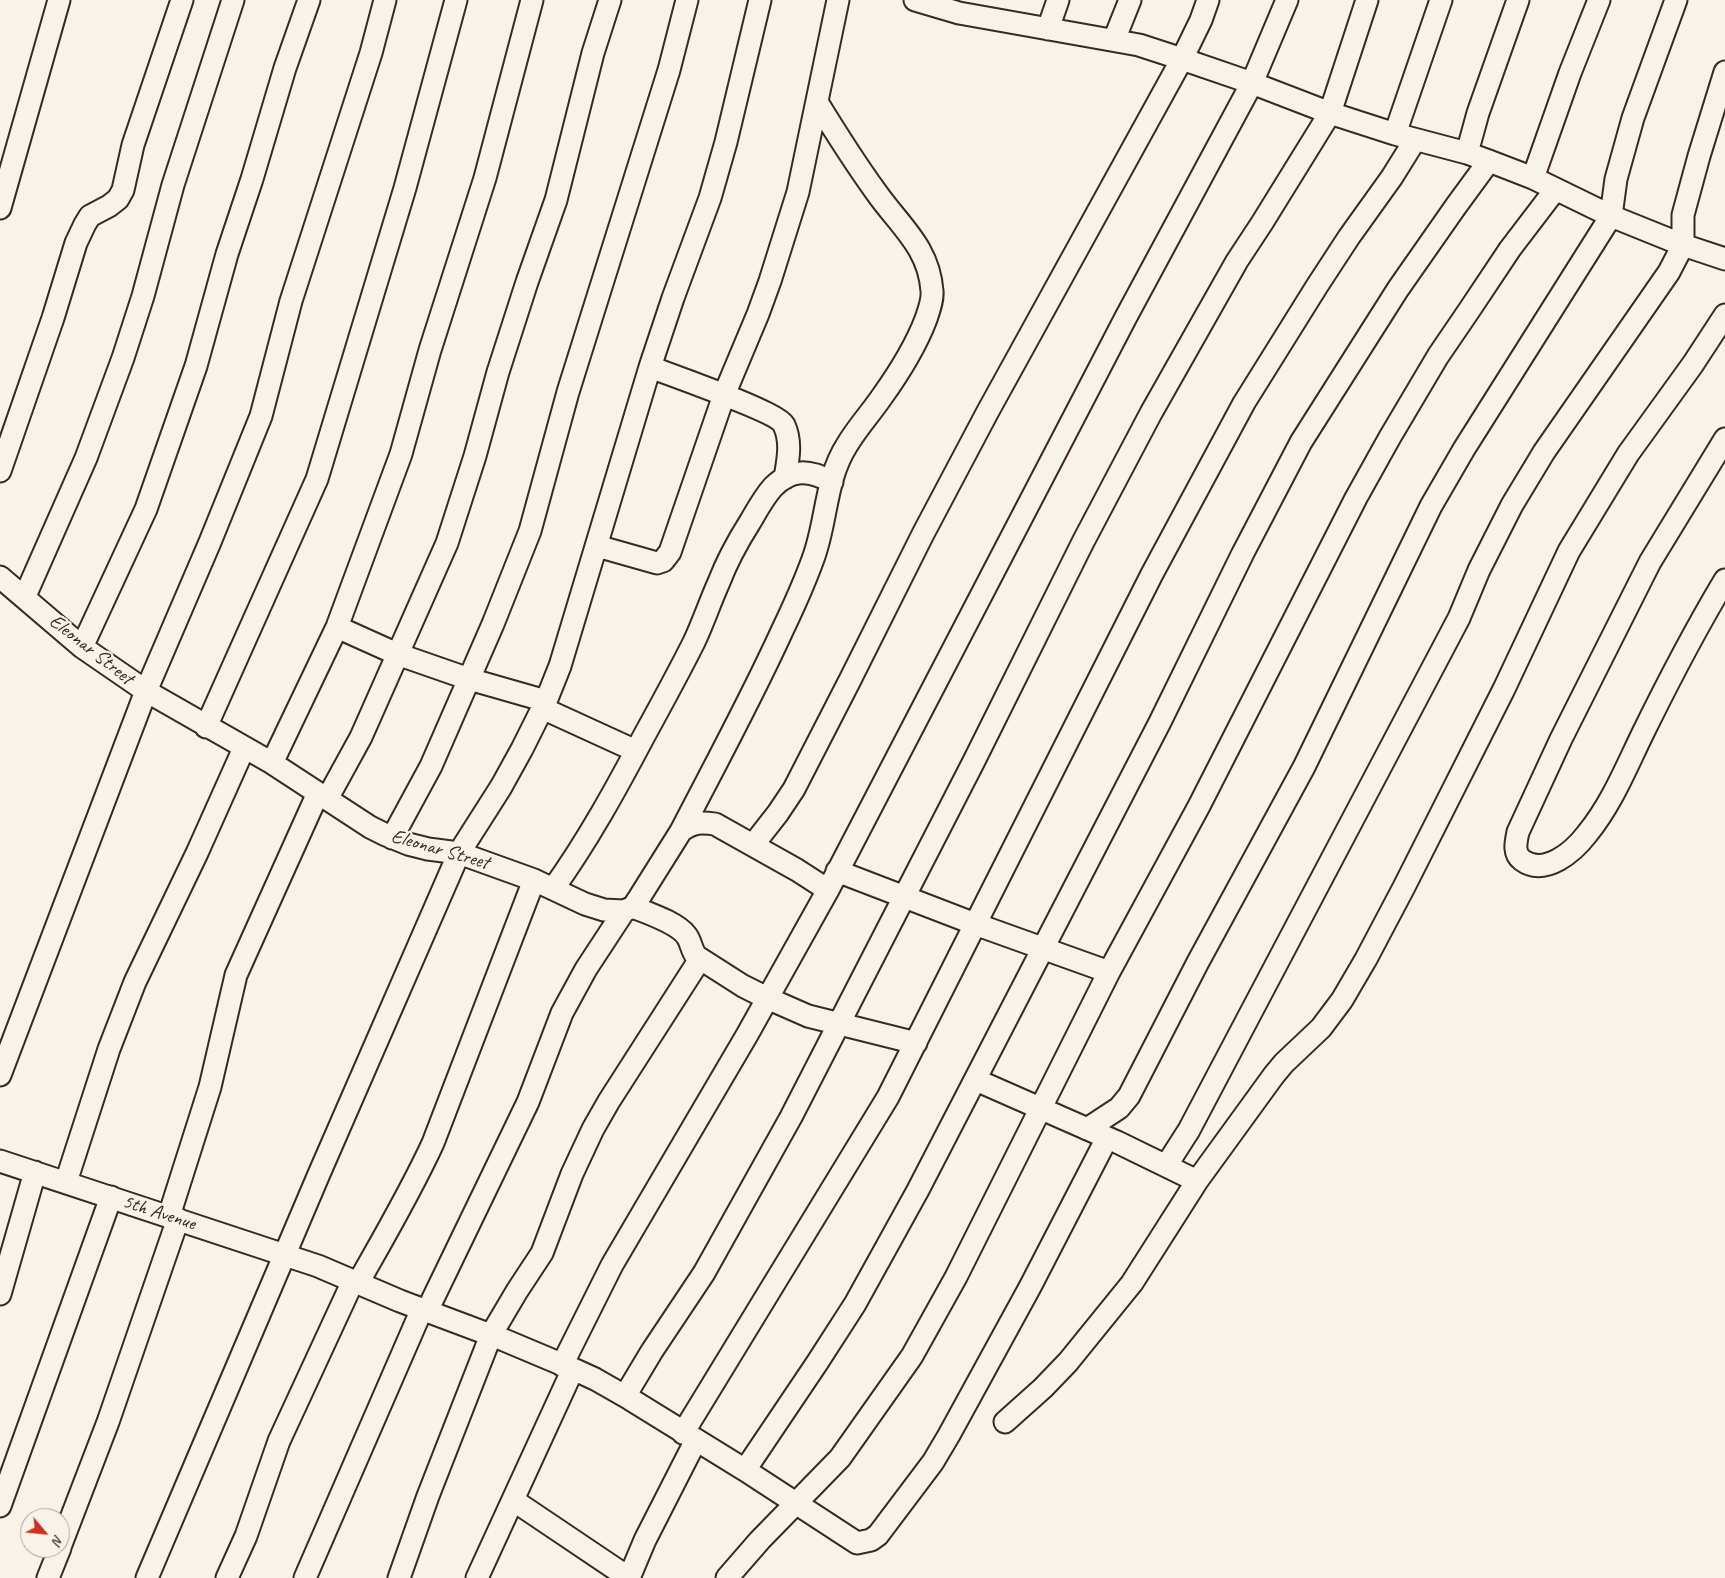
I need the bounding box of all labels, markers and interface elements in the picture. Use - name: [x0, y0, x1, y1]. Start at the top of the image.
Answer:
- street label: Eleonar Street: [44, 610, 138, 690]
- street label: Eleonar Street: [388, 825, 492, 875]
- street label: 5th Avenue: [119, 1190, 199, 1236]
- north arrow: [20, 1508, 70, 1558]
- text: N: [48, 1532, 67, 1548]

